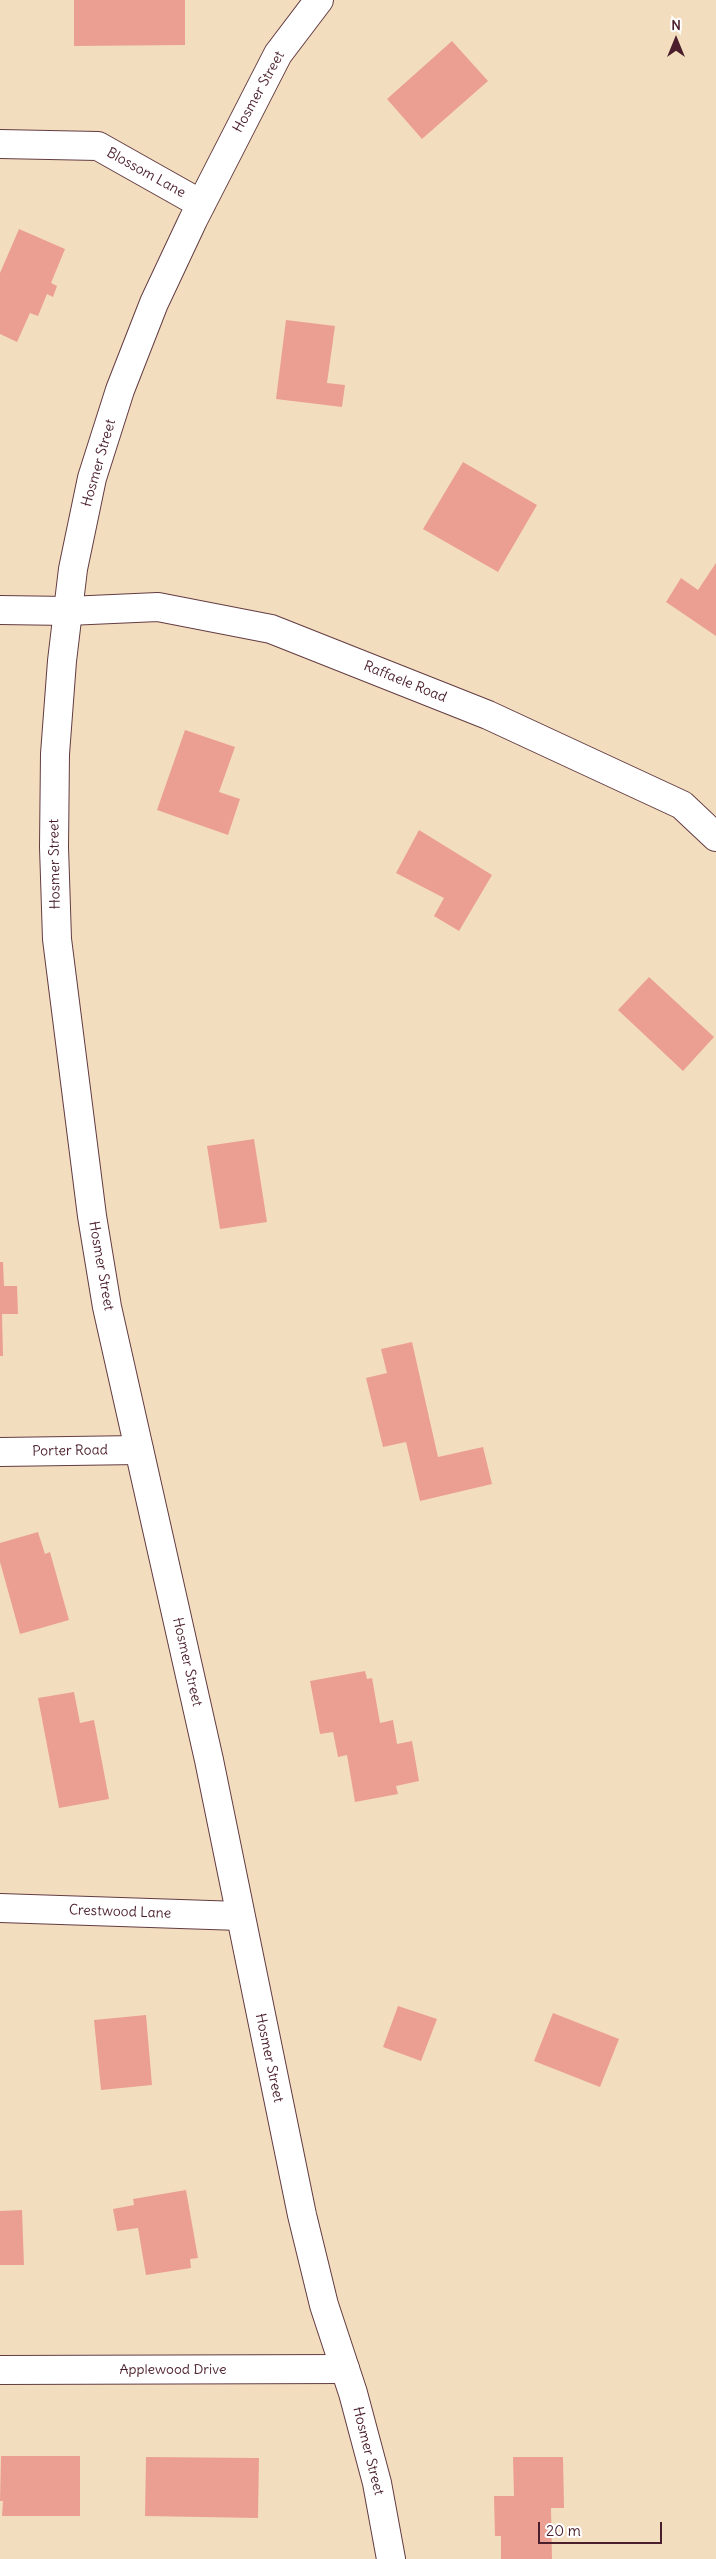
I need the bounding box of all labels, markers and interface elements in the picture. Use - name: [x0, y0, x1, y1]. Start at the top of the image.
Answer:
- north arrow: [651, 15, 701, 65]
- text: N: [671, 16, 681, 34]
- street label: Hosmer Street: [230, 48, 288, 136]
- street label: Blossom Lane: [104, 144, 188, 202]
- street label: Hosmer Street: [78, 417, 120, 509]
- street label: Raffaele Road: [361, 658, 449, 706]
- street label: Hosmer Street: [46, 819, 64, 909]
- street label: Hosmer Street: [85, 1220, 117, 1312]
- street label: Porter Road: [32, 1442, 108, 1460]
- street label: Hosmer Street: [169, 1616, 205, 1708]
- street label: Crestwood Lane: [68, 1902, 172, 1922]
- street label: Hosmer Street: [251, 2012, 287, 2104]
- street label: Applewood Drive: [119, 2362, 227, 2378]
- street label: Hosmer Street: [349, 2405, 387, 2497]
- scale bar: [541, 2512, 665, 2544]
- text: 20 m: [546, 2521, 581, 2540]

